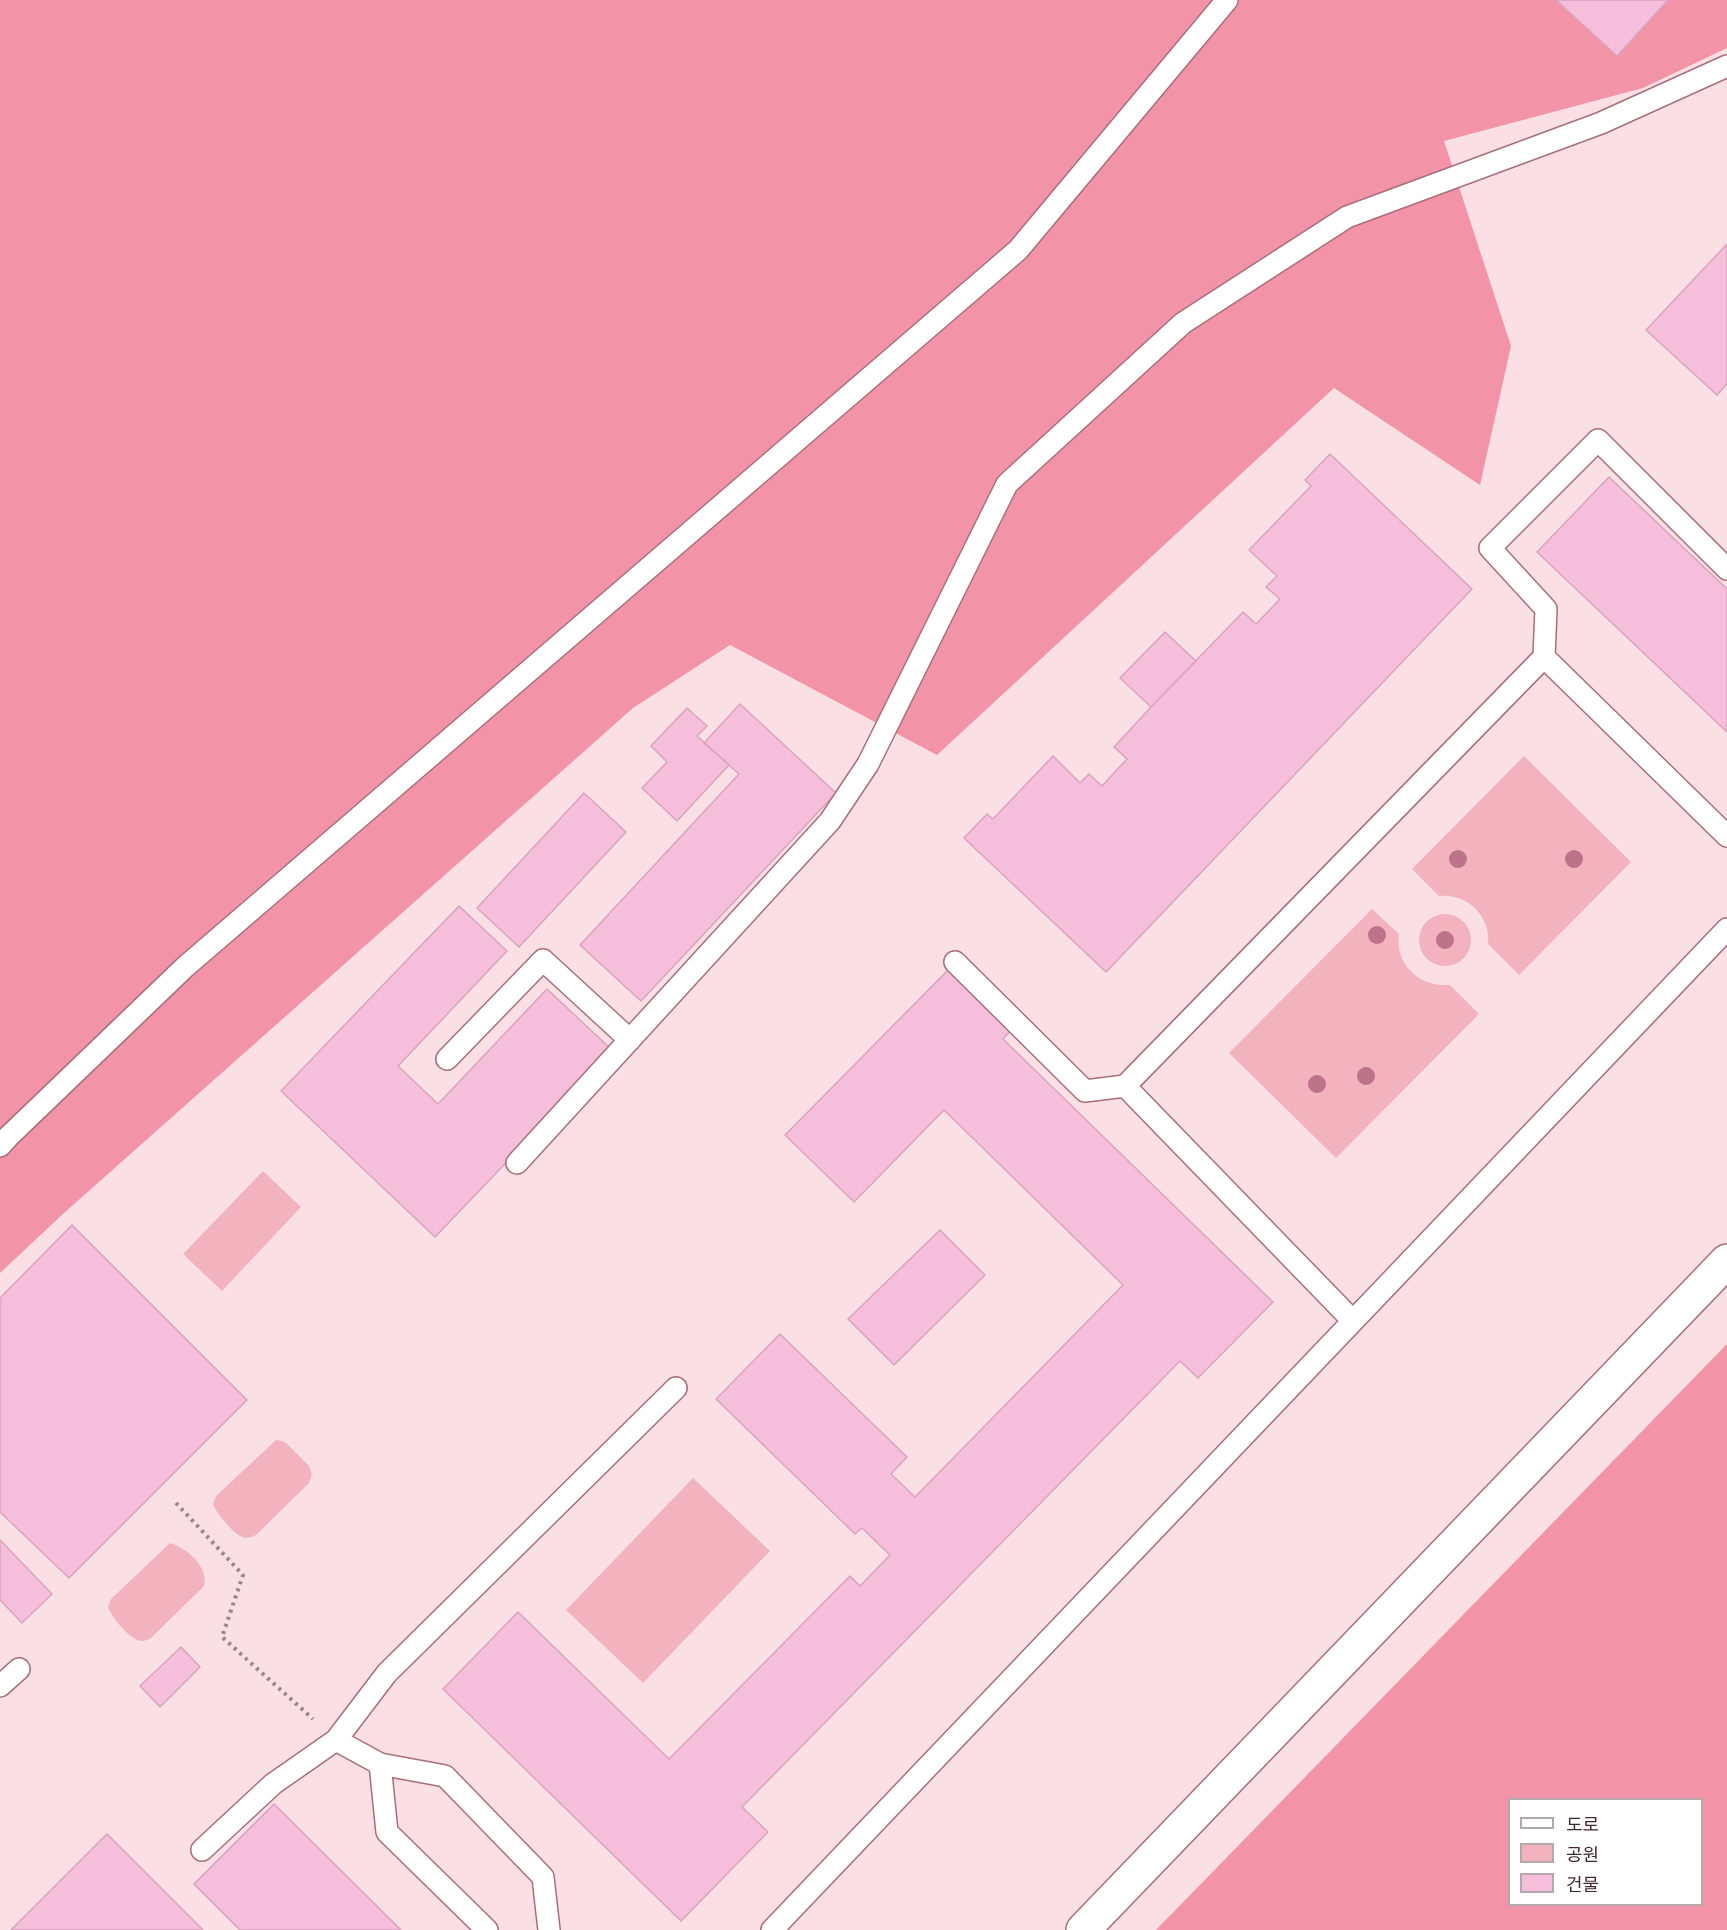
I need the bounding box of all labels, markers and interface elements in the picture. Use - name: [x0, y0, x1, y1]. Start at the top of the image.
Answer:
- legend: [1508, 1798, 1703, 1906]
- text: 도로: [1566, 1814, 1599, 1836]
- text: 공원: [1566, 1844, 1599, 1866]
- text: 건물: [1566, 1874, 1599, 1896]

